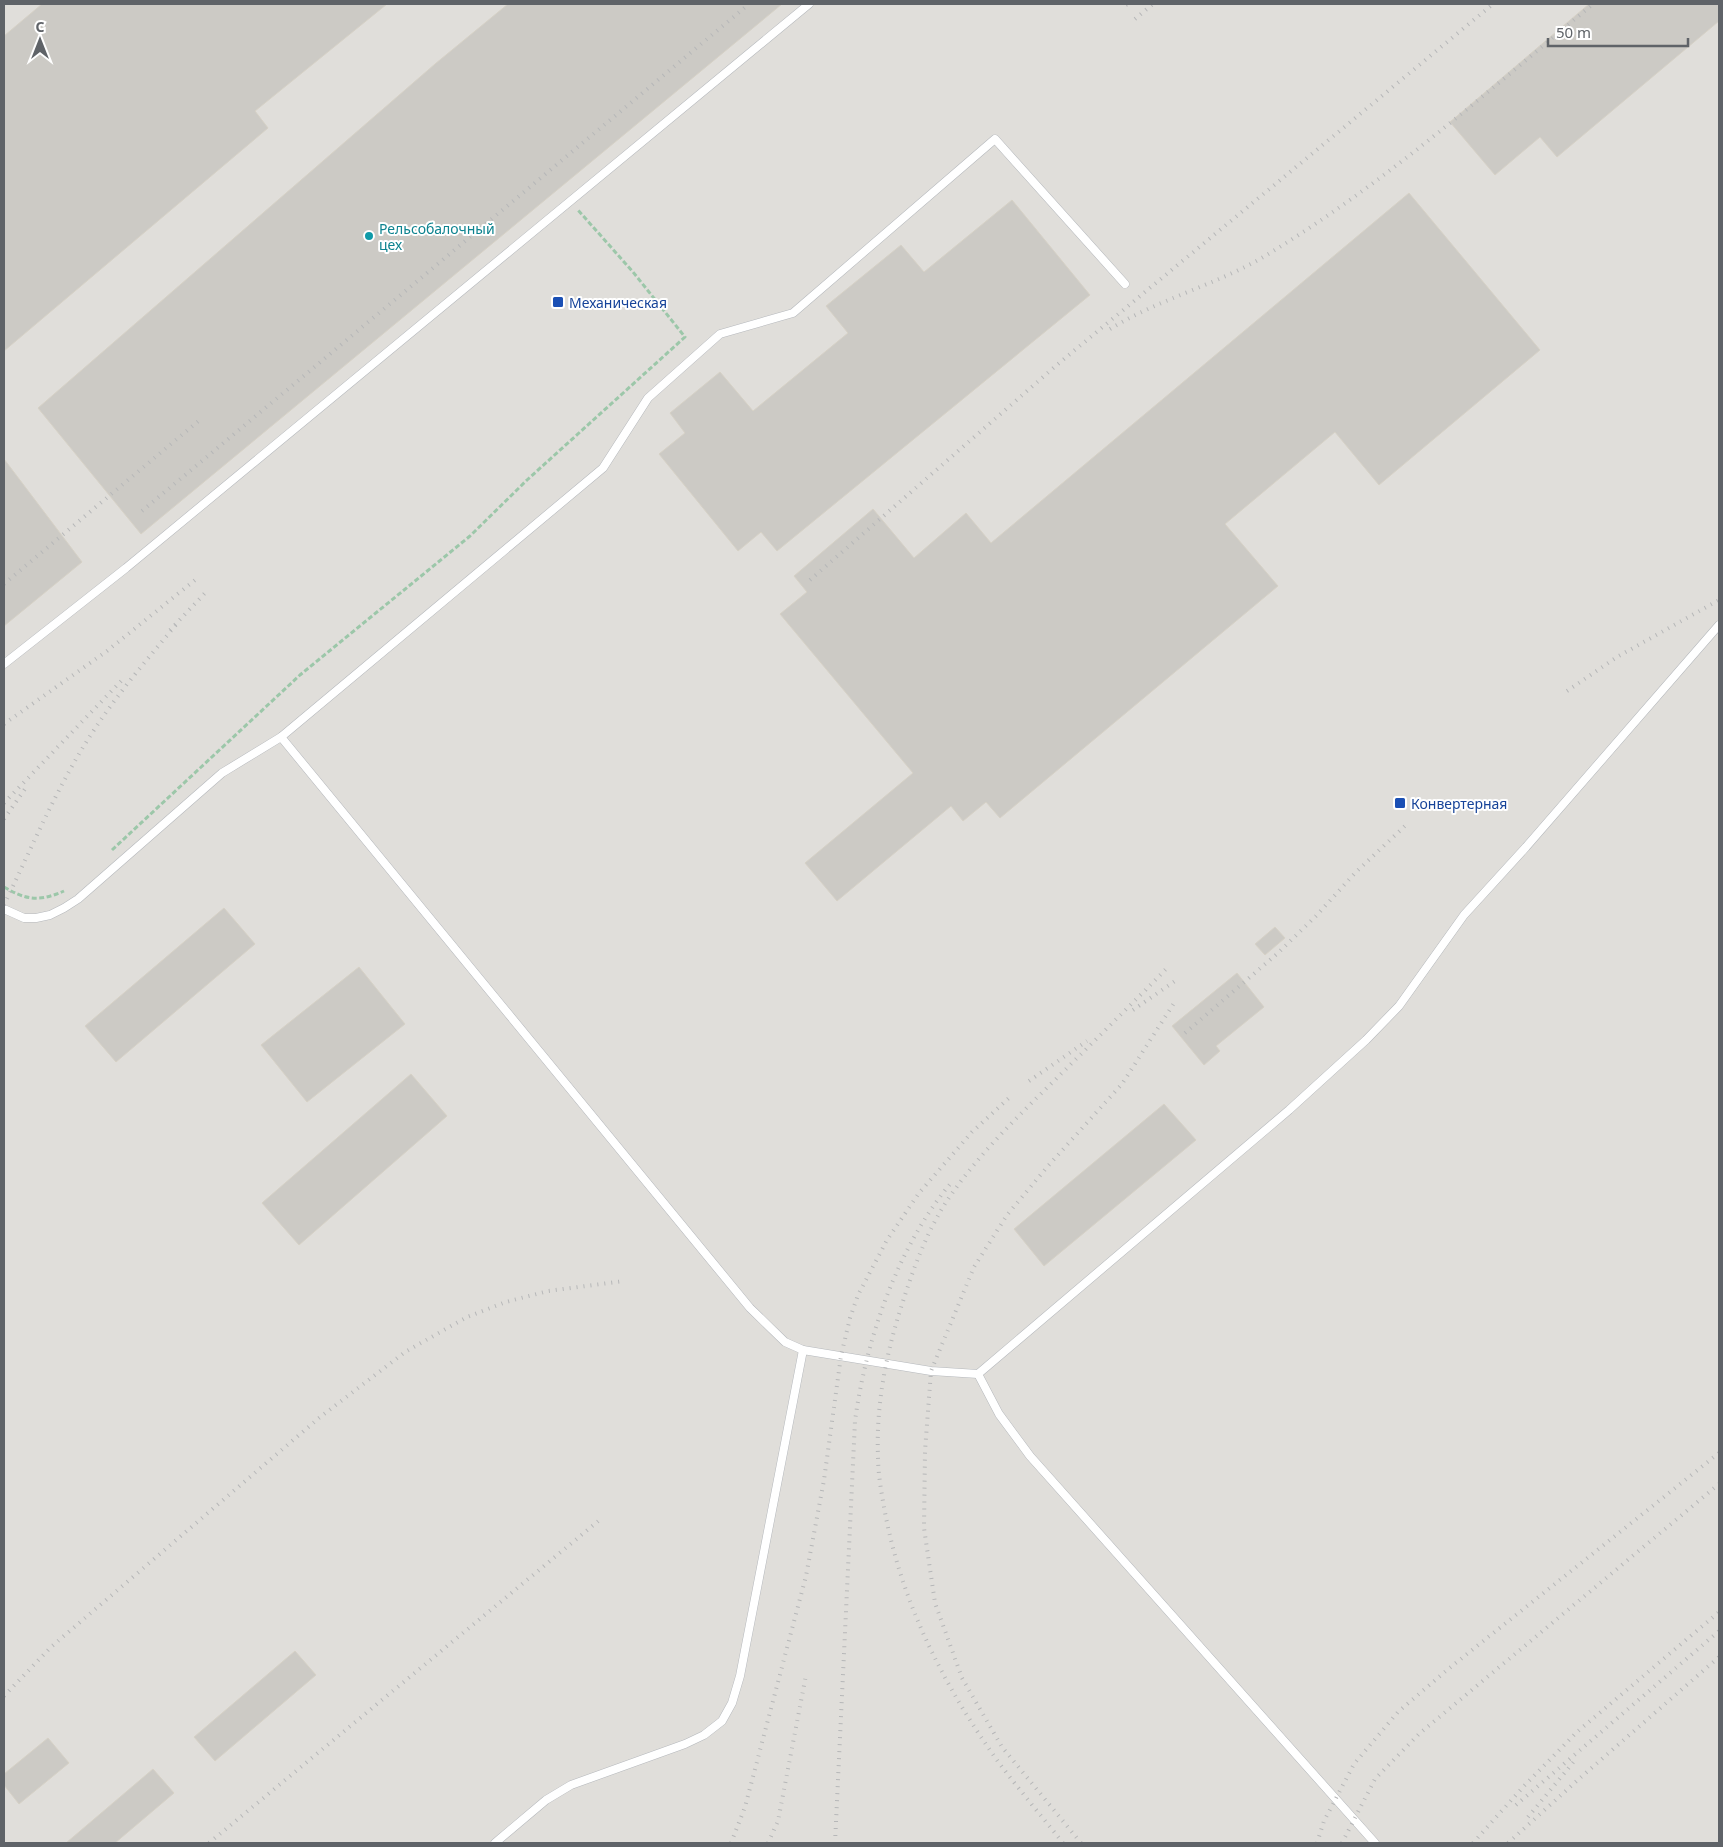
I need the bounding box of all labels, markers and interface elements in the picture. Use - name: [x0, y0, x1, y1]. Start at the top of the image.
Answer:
- north arrow: [15, 15, 65, 65]
- scale bar: [1548, 15, 1688, 47]
- text: С: [35, 17, 45, 36]
- text: 50 m: [1556, 22, 1591, 42]
- place label: Рельсобалочный цех: [379, 219, 495, 254]
- marker: Рельсобалочный цех: [363, 230, 375, 242]
- place label: Механическая: [569, 293, 667, 312]
- marker: Механическая: [551, 295, 565, 309]
- place label: Конвертерная: [1411, 794, 1507, 813]
- marker: Конвертерная: [1393, 796, 1407, 810]

